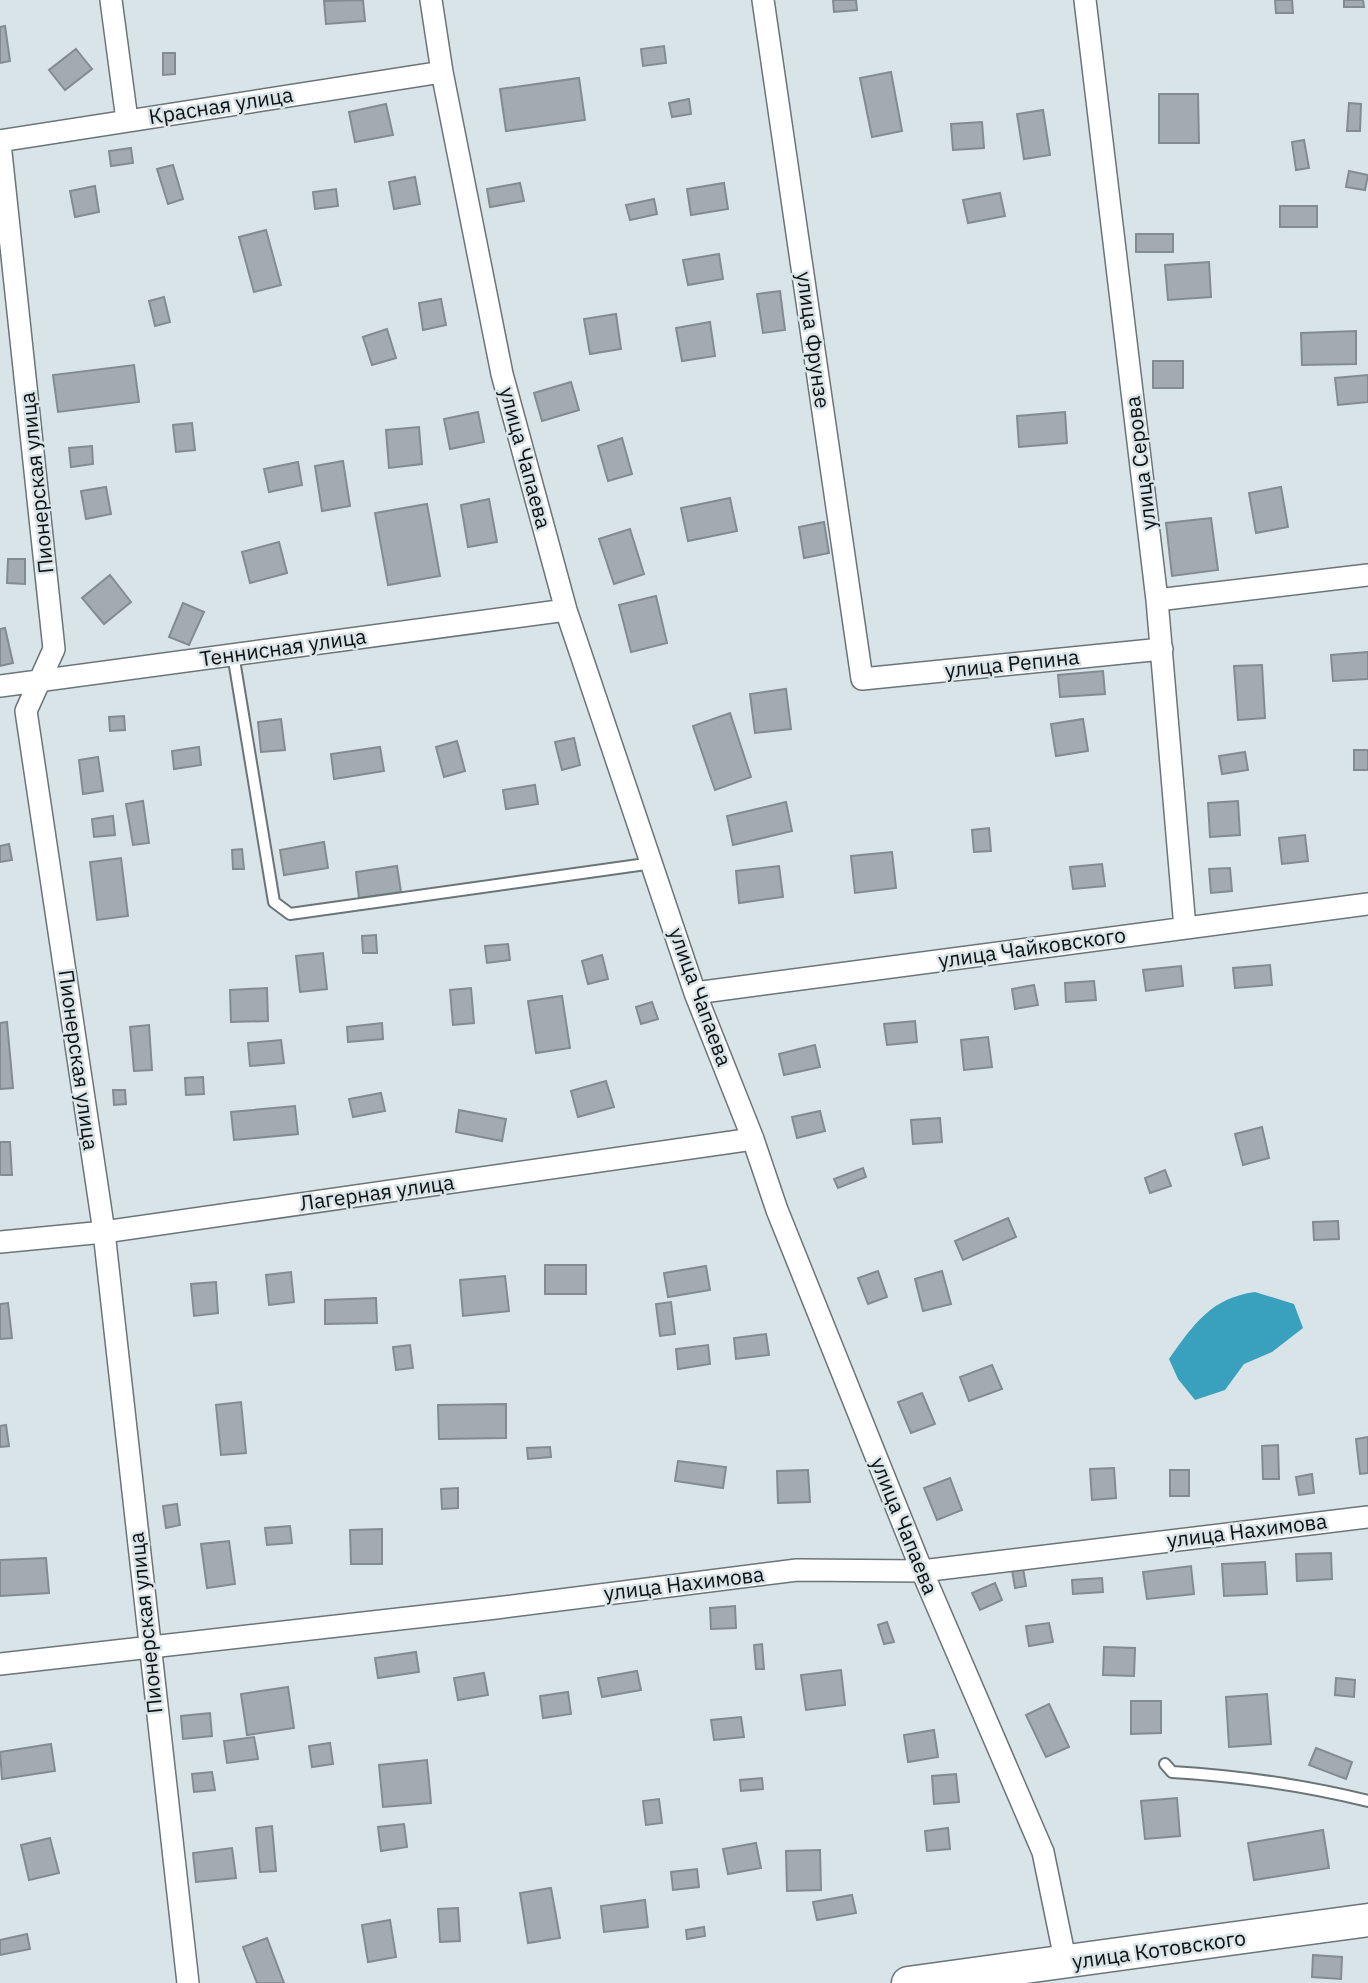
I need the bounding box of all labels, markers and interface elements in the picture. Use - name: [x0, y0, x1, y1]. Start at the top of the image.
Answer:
- street label: Красная улица: [147, 80, 295, 130]
- street label: улица Фрунзе: [791, 270, 837, 410]
- street label: улица Чапаева: [494, 384, 558, 532]
- street label: Пионерская улица: [13, 391, 59, 575]
- street label: улица Серова: [1118, 395, 1162, 532]
- street label: Теннисная улица: [198, 621, 368, 673]
- street label: улица Репина: [943, 642, 1080, 684]
- street label: улица Чайковского: [936, 920, 1127, 974]
- street label: улица Чапаева: [663, 924, 739, 1070]
- street label: Пионерская улица: [52, 968, 106, 1152]
- street label: Лагерная улица: [298, 1167, 456, 1217]
- street label: улица Чапаева: [865, 1453, 945, 1598]
- street label: улица Нахимова: [1165, 1506, 1329, 1554]
- street label: Пионерская улица: [122, 1531, 168, 1715]
- street label: улица Нахимова: [602, 1559, 766, 1607]
- street label: улица Котовского: [1070, 1923, 1248, 1975]

